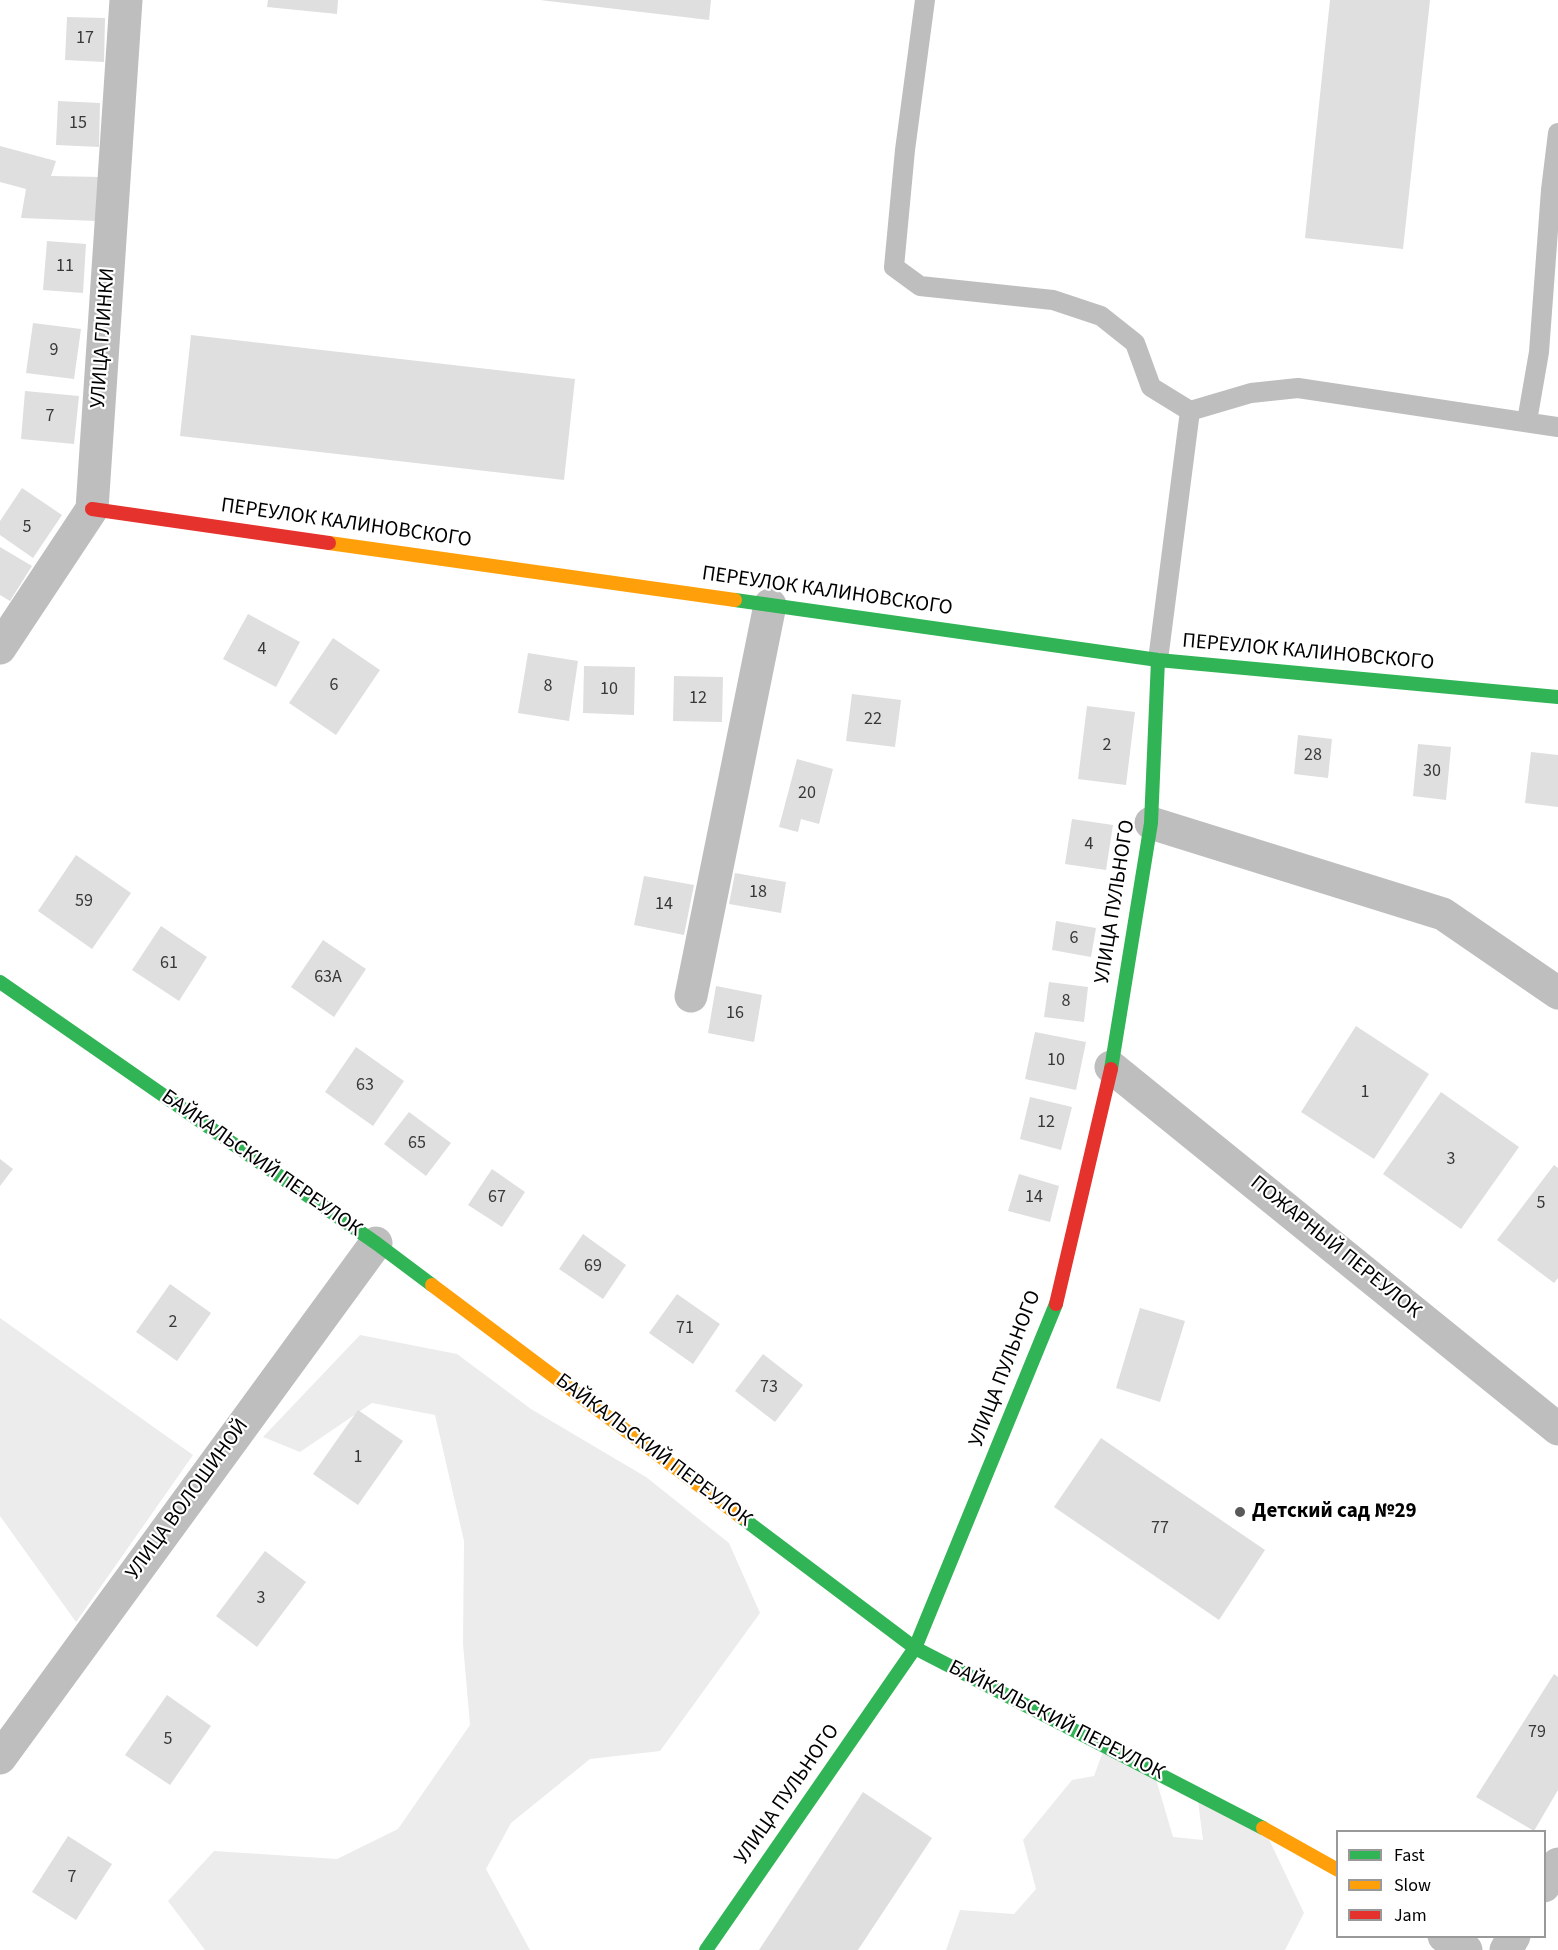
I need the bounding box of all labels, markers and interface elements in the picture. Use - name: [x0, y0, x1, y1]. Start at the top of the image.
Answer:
- house number: 17: [76, 28, 94, 50]
- house number: 15: [69, 113, 87, 135]
- house number: 11: [56, 256, 74, 278]
- street label: УЛИЦА ГЛИНКИ: [87, 267, 121, 409]
- house number: 9: [50, 340, 58, 362]
- house number: 7: [46, 406, 54, 428]
- street label: ПЕРЕУЛОК КАЛИНОВСКОГО: [219, 494, 473, 554]
- house number: 5: [23, 517, 31, 539]
- street label: ПЕРЕУЛОК КАЛИНОВСКОГО: [700, 562, 954, 622]
- street label: ПЕРЕУЛОК КАЛИНОВСКОГО: [1181, 629, 1435, 677]
- house number: 4: [258, 639, 266, 661]
- house number: 6: [330, 675, 338, 697]
- house number: 8: [544, 676, 552, 698]
- house number: 10: [600, 679, 618, 701]
- house number: 12: [689, 688, 707, 710]
- house number: 22: [864, 709, 882, 731]
- house number: 2: [1103, 735, 1111, 757]
- house number: 28: [1304, 745, 1322, 767]
- house number: 30: [1423, 761, 1441, 783]
- house number: 20: [798, 783, 816, 805]
- street label: УЛИЦА ПУЛЬНОГО: [1091, 818, 1141, 986]
- house number: 4: [1085, 834, 1093, 856]
- house number: 18: [749, 882, 767, 904]
- house number: 59: [75, 891, 93, 913]
- house number: 14: [655, 894, 673, 916]
- house number: 6: [1070, 928, 1078, 950]
- house number: 61: [160, 953, 178, 975]
- house number: 63А: [314, 967, 342, 989]
- house number: 8: [1062, 991, 1070, 1013]
- house number: 16: [726, 1003, 744, 1025]
- house number: 10: [1047, 1050, 1065, 1072]
- house number: 63: [356, 1075, 374, 1097]
- house number: 1: [1361, 1082, 1369, 1104]
- street label: БАЙКАЛЬСКИЙ ПЕРЕУЛОК: [156, 1085, 366, 1243]
- house number: 12: [1037, 1112, 1055, 1134]
- house number: 65: [408, 1133, 426, 1155]
- house number: 3: [1447, 1149, 1455, 1171]
- street label: ПОЖАРНЫЙ ПЕРЕУЛОК: [1244, 1171, 1426, 1325]
- house number: 67: [488, 1187, 506, 1209]
- house number: 14: [1025, 1187, 1043, 1209]
- house number: 5: [1537, 1193, 1545, 1215]
- house number: 69: [584, 1256, 602, 1278]
- street label: УЛИЦА ПУЛЬНОГО: [965, 1287, 1047, 1451]
- house number: 2: [169, 1312, 177, 1334]
- house number: 71: [676, 1318, 694, 1340]
- street label: БАЙКАЛЬСКИЙ ПЕРЕУЛОК: [550, 1369, 756, 1533]
- house number: 73: [760, 1377, 778, 1399]
- street label: УЛИЦА ВОЛОШИНОЙ: [121, 1415, 255, 1585]
- house number: 1: [354, 1447, 362, 1469]
- place label: Детский сад №29: [1252, 1499, 1417, 1525]
- marker: Детский сад №29: [1233, 1505, 1247, 1519]
- house number: 77: [1151, 1518, 1169, 1540]
- house number: 3: [257, 1588, 265, 1610]
- street label: БАЙКАЛЬСКИЙ ПЕРЕУЛОК: [944, 1656, 1168, 1786]
- street label: УЛИЦА ПУЛЬНОГО: [730, 1720, 846, 1870]
- house number: 79: [1528, 1722, 1546, 1744]
- house number: 5: [164, 1729, 172, 1751]
- legend: [1336, 1830, 1546, 1938]
- text: Fast: [1394, 1843, 1425, 1868]
- house number: 7: [68, 1867, 76, 1889]
- text: Slow: [1394, 1873, 1431, 1898]
- text: Jam: [1394, 1903, 1427, 1928]

